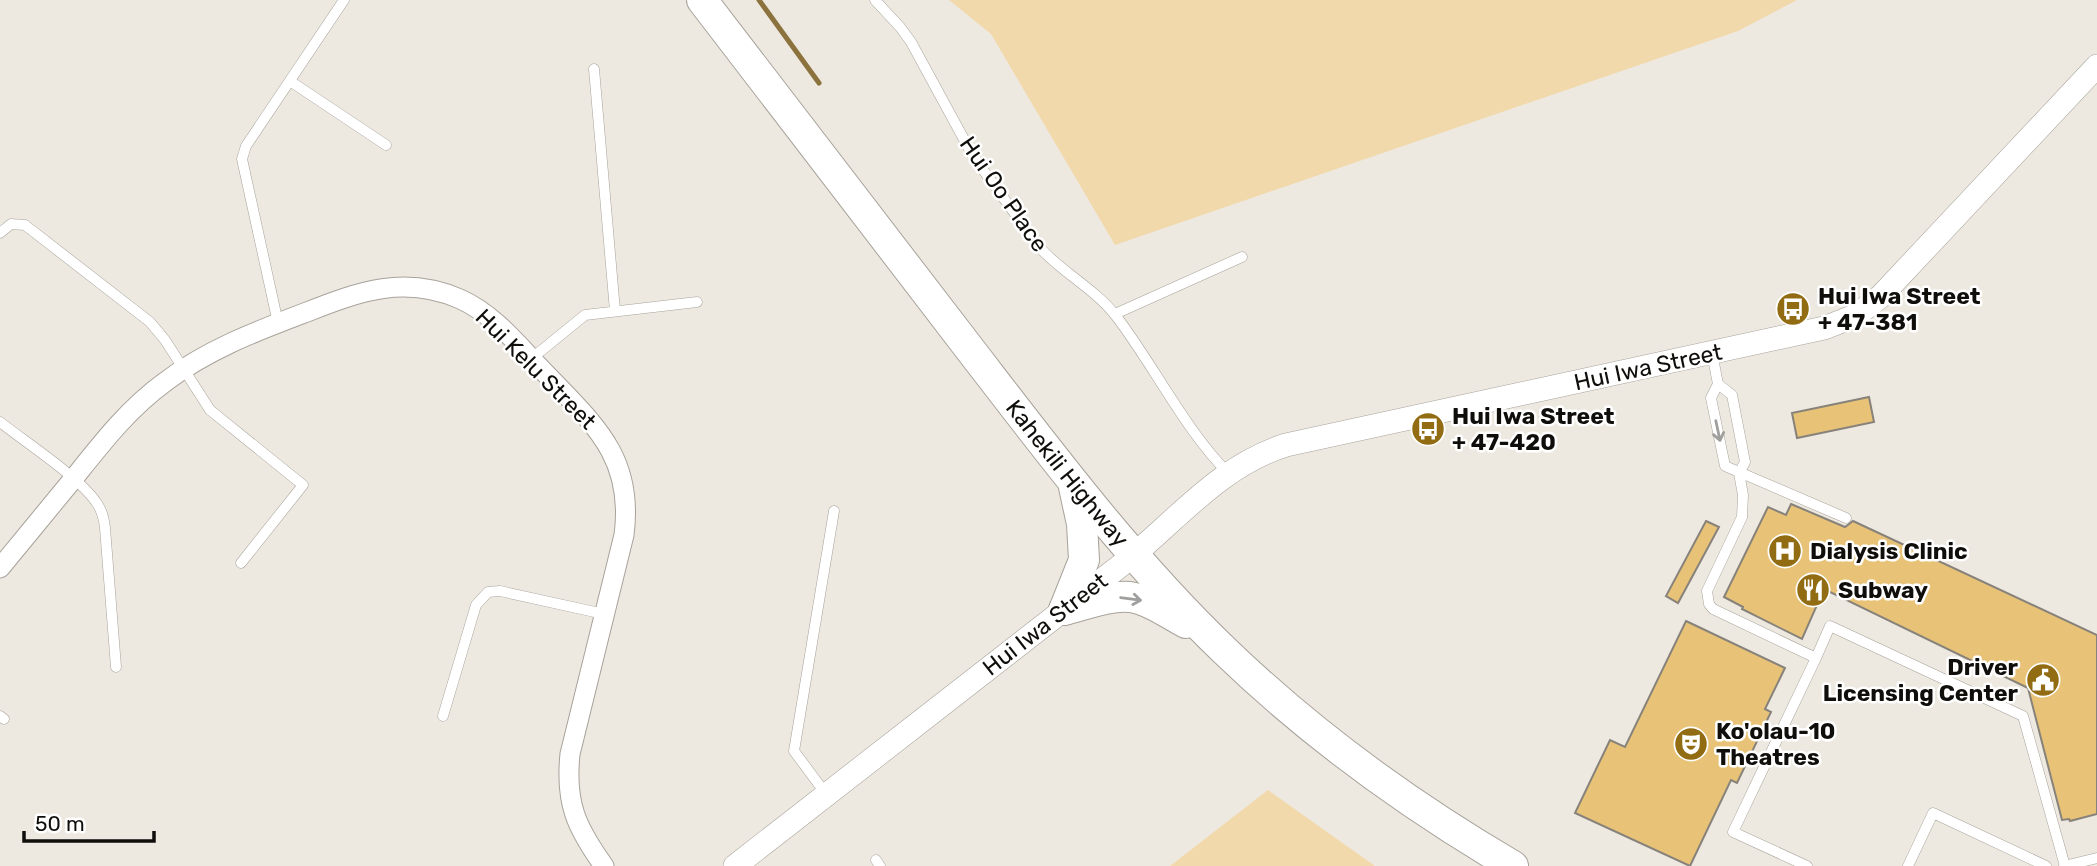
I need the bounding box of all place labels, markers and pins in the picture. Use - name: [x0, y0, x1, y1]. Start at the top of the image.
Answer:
- place label: Hui Iwa Street + 47-381: [1818, 282, 1981, 336]
- bus stop icon: Hui Iwa Street + 47-381: [1774, 290, 1812, 328]
- place label: Hui Iwa Street + 47-420: [1452, 402, 1615, 456]
- bus stop icon: Hui Iwa Street + 47-420: [1409, 410, 1447, 448]
- hospital icon: Dialysis Clinic: [1766, 532, 1804, 570]
- place label: Dialysis Clinic: [1810, 537, 1968, 565]
- restaurant icon: Subway: [1794, 571, 1832, 609]
- place label: Subway: [1838, 576, 1928, 604]
- place label: Driver Licensing Center: [1823, 653, 2019, 707]
- public building icon: Driver Licensing Center: [2024, 661, 2062, 699]
- place label: Ko'olau-10 Theatres: [1716, 717, 1836, 771]
- theatre icon: Ko'olau-10 Theatres: [1672, 725, 1710, 763]

